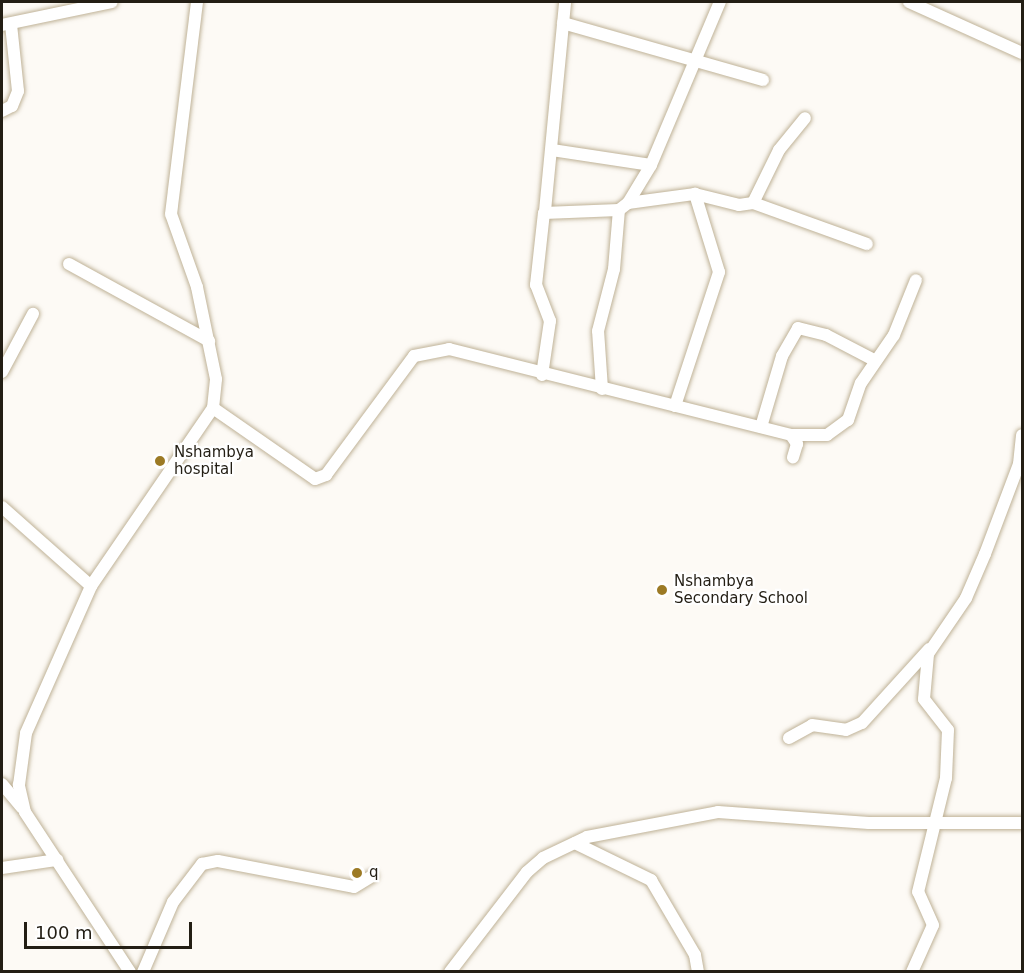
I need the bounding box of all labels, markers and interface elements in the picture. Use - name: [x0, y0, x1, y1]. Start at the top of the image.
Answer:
- place label: Nshambya hospital: [174, 443, 254, 478]
- marker: Nshambya hospital: [151, 452, 169, 470]
- place label: Nshambya Secondary School: [674, 572, 808, 607]
- marker: Nshambya Secondary School: [655, 583, 669, 597]
- place label: q: [369, 864, 379, 882]
- marker: q: [350, 866, 364, 880]
- scale bar: [27, 910, 195, 948]
- text: 100 m: [35, 922, 93, 943]

